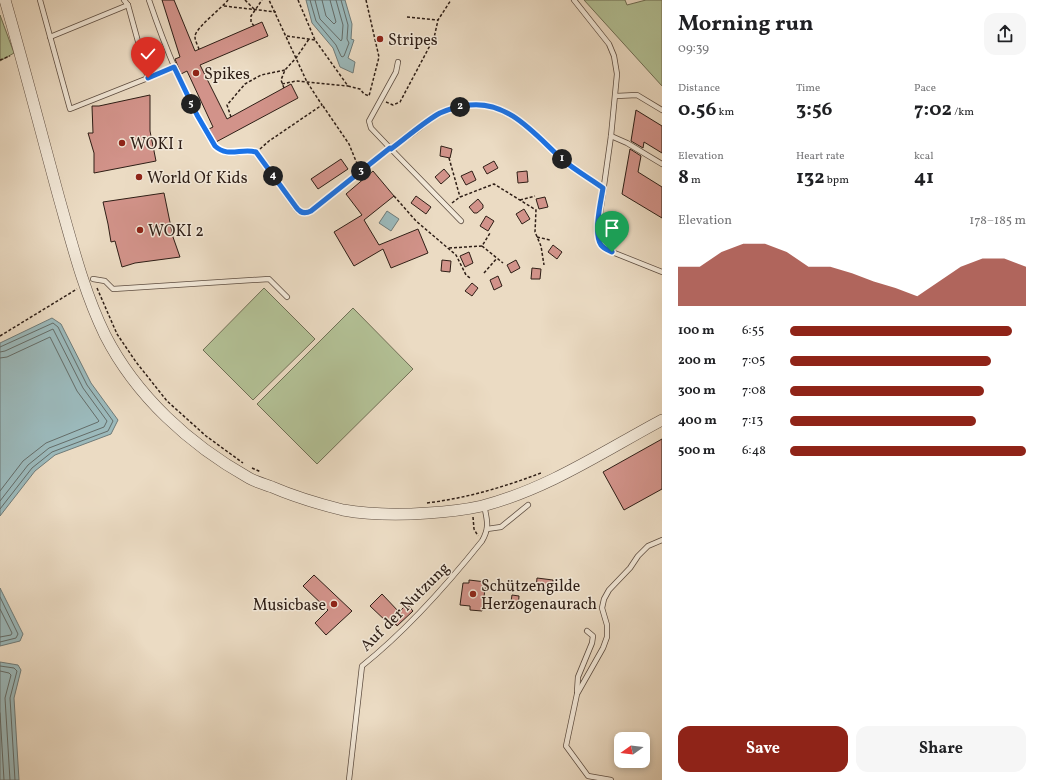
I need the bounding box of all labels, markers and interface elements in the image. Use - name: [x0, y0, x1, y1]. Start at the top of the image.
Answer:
- text: Morning run: [678, 9, 813, 40]
- button: share: [984, 13, 1026, 55]
- place label: Stripes: [388, 30, 438, 52]
- marker: Stripes: [375, 34, 385, 44]
- pin: [131, 37, 165, 78]
- text: 09:39: [678, 40, 709, 58]
- icon: check: [137, 43, 159, 65]
- place label: Spikes: [204, 64, 250, 86]
- marker: Spikes: [191, 68, 201, 78]
- text: Distance: [678, 81, 720, 96]
- text: Time: [796, 81, 820, 96]
- text: Pace: [914, 81, 936, 96]
- pin: 5: [181, 94, 201, 114]
- text: 5: [188, 96, 194, 111]
- text: 0.56: [678, 96, 716, 124]
- text: 3:56: [796, 96, 832, 124]
- text: 7:02: [914, 96, 952, 124]
- pin: 2: [450, 97, 470, 117]
- text: 2: [457, 99, 463, 114]
- text: km: [716, 105, 734, 120]
- text: /km: [952, 105, 974, 120]
- place label: WOKI 1: [130, 134, 183, 156]
- marker: WOKI 1: [117, 138, 127, 148]
- pin: 1: [552, 149, 572, 169]
- text: Elevation: [678, 149, 724, 164]
- text: Heart rate: [796, 149, 845, 164]
- text: kcal: [914, 149, 934, 164]
- text: 1: [560, 151, 564, 166]
- pin: 3: [351, 161, 371, 181]
- text: 3: [358, 163, 364, 178]
- text: 8: [678, 164, 689, 192]
- text: 132: [796, 164, 825, 192]
- text: 41: [914, 164, 934, 192]
- pin: 4: [263, 166, 283, 186]
- place label: World Of Kids: [147, 168, 248, 190]
- text: 4: [270, 168, 276, 183]
- marker: World Of Kids: [134, 172, 144, 182]
- text: m: [689, 173, 701, 188]
- text: bpm: [825, 173, 849, 188]
- pin: [595, 211, 629, 252]
- text: Elevation: [678, 212, 732, 230]
- text: 178–185 m: [969, 212, 1026, 230]
- icon: arrive: [601, 217, 623, 239]
- place label: WOKI 2: [148, 221, 204, 243]
- marker: WOKI 2: [135, 225, 145, 235]
- text: 100 m: [678, 322, 715, 340]
- text: 6:55: [742, 322, 764, 340]
- text: 200 m: [678, 352, 716, 370]
- text: 7:05: [742, 352, 765, 370]
- text: 300 m: [678, 382, 716, 400]
- text: 7:08: [742, 382, 766, 400]
- text: 400 m: [678, 412, 717, 430]
- text: 7:13: [742, 412, 763, 430]
- text: 500 m: [678, 442, 715, 460]
- text: 6:48: [742, 442, 766, 460]
- street label: Auf der Nutzung: [356, 558, 455, 657]
- place label: Schützengilde Herzogenaurach: [481, 576, 597, 616]
- marker: Schützengilde Herzogenaurach: [468, 589, 478, 599]
- place label: Musicbase: [253, 595, 326, 617]
- marker: Musicbase: [329, 599, 339, 609]
- button: Save: [678, 726, 848, 772]
- button: Share: [856, 726, 1026, 772]
- north arrow: [614, 732, 650, 768]
- map controls: [614, 732, 650, 768]

